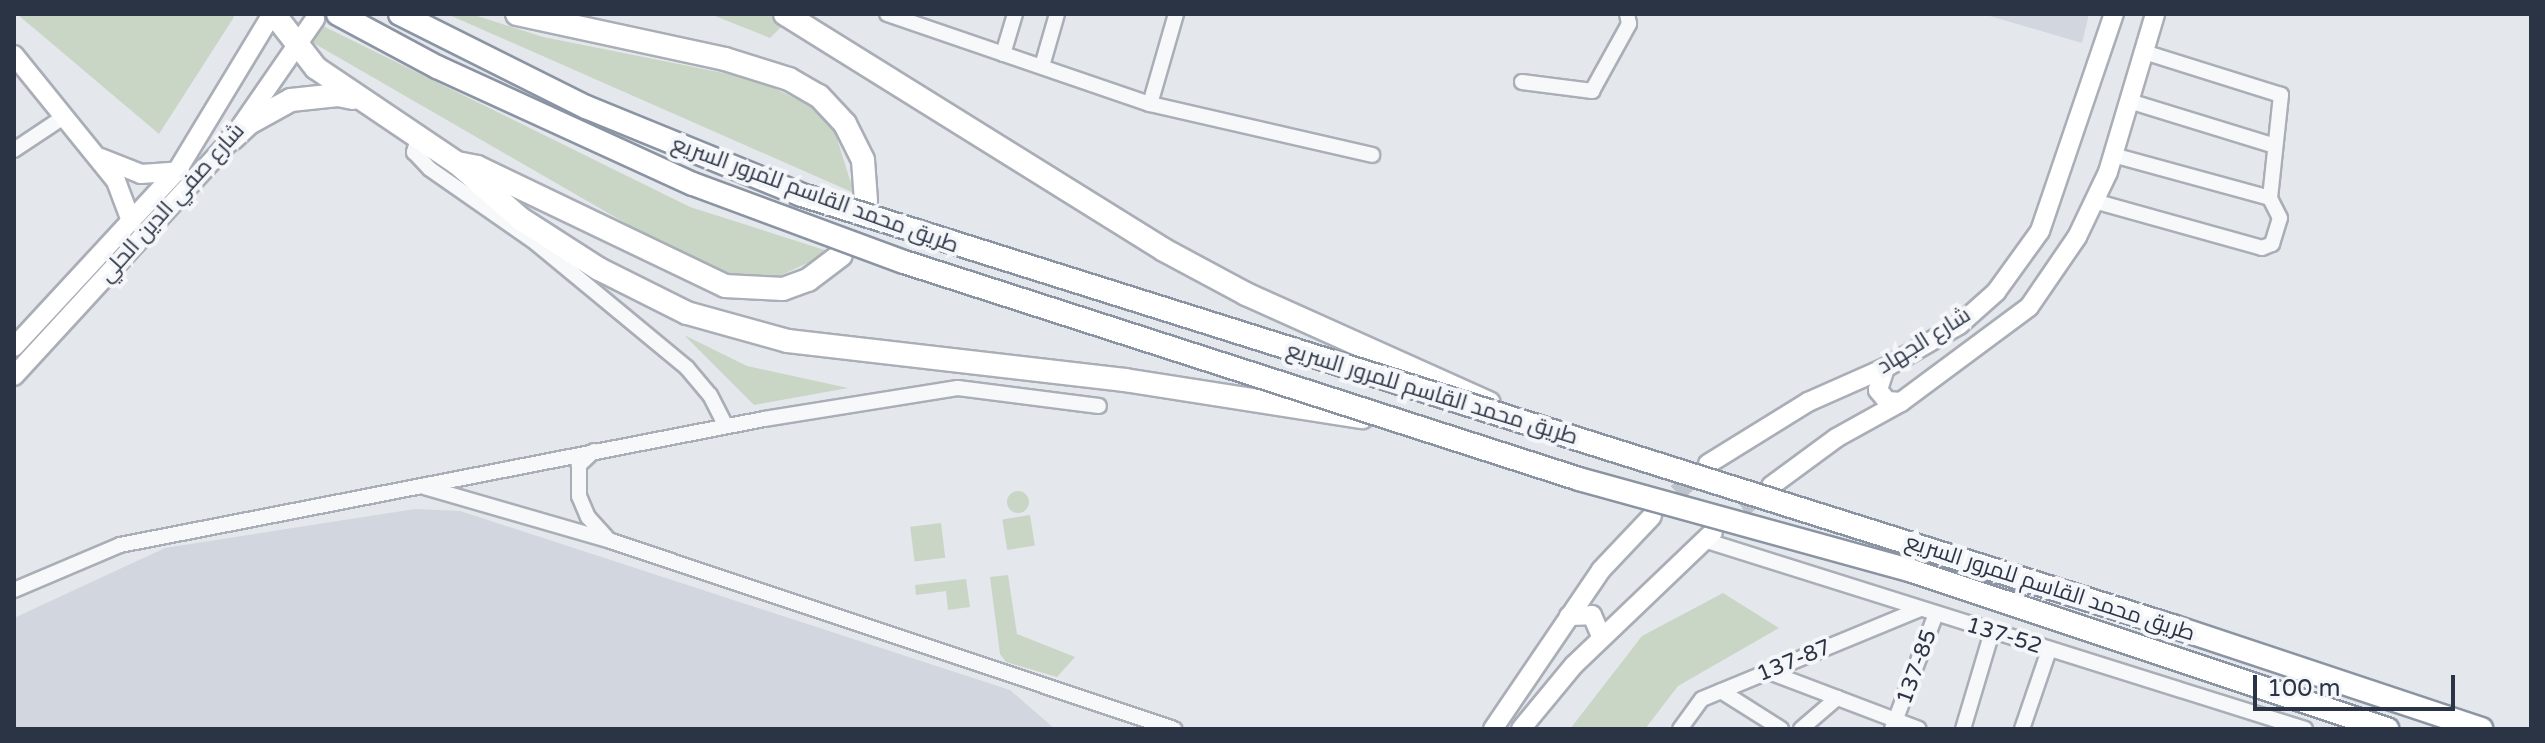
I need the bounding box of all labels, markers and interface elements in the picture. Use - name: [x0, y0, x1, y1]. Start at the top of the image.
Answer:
- street label: شارع صفي الدين الحلي: [94, 118, 250, 288]
- street label: طريق محمد القاسم للمرور السريع: [668, 131, 962, 259]
- street label: شارع الجهاد: [1872, 302, 1976, 380]
- street label: طريق محمد القاسم للمرور السريع: [1283, 337, 1581, 451]
- street label: طريق محمد القاسم للمرور السريع: [1902, 529, 2198, 647]
- street label: 137-52: [1963, 612, 2045, 660]
- street label: 137-85: [1891, 626, 1943, 708]
- street label: 137-87: [1753, 634, 1835, 688]
- scale bar: [2257, 659, 2459, 709]
- text: 100 m: [2267, 674, 2341, 703]

